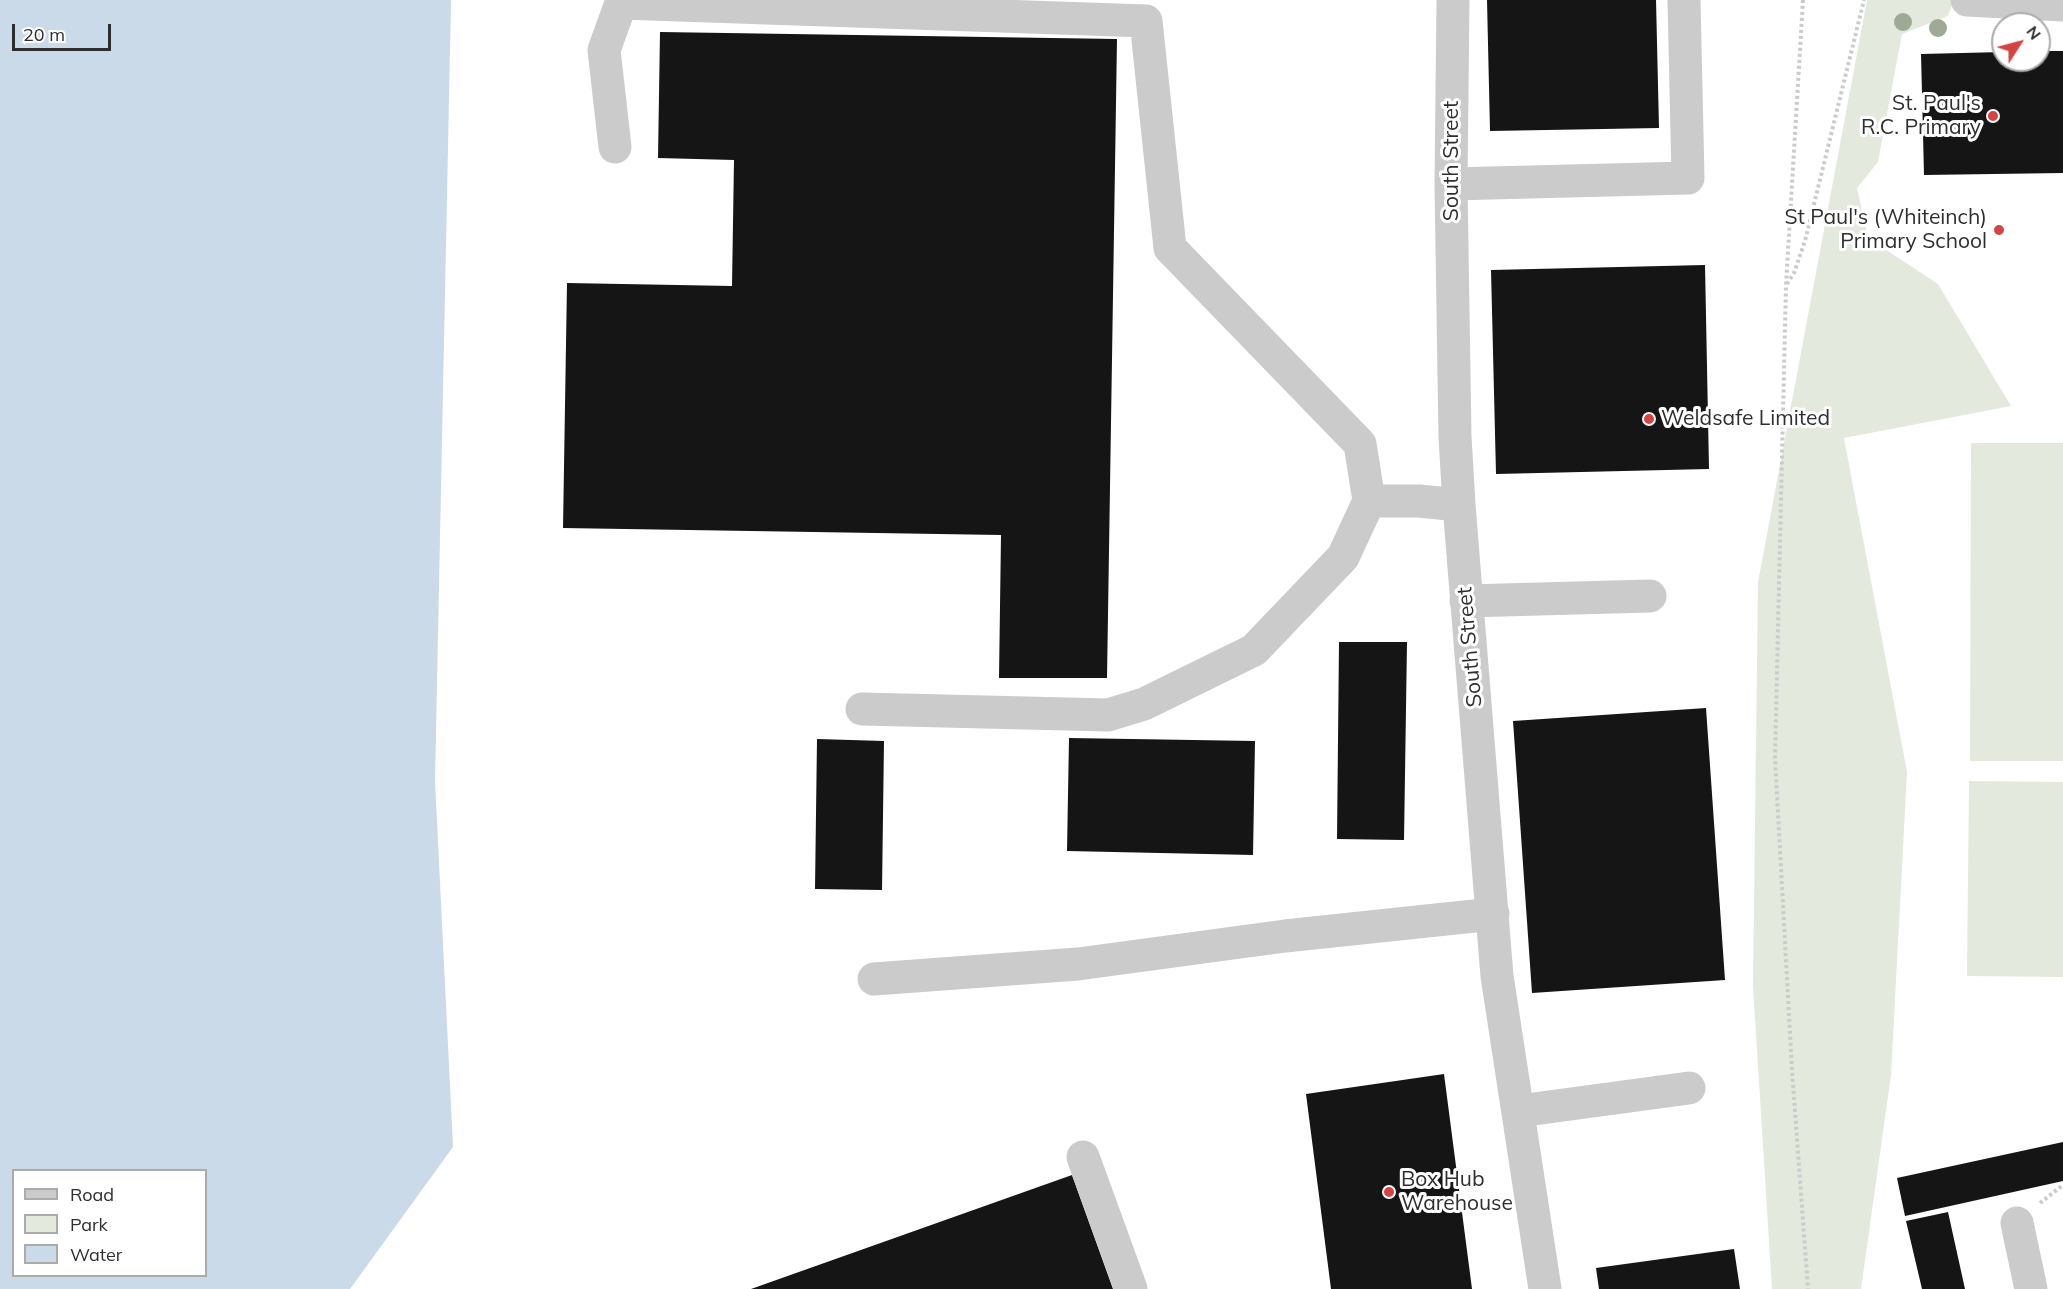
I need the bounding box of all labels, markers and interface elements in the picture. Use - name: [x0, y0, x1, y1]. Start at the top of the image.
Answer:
- scale bar: [15, 12, 114, 50]
- north arrow: [1991, 12, 2051, 72]
- text: N: [2022, 22, 2046, 43]
- text: 20 m: [23, 23, 65, 46]
- place label: St. Paul's R.C. Primary: [1861, 91, 1981, 141]
- street label: South Street: [1439, 101, 1465, 221]
- marker: St. Paul's R.C. Primary: [1986, 109, 2000, 123]
- place label: St Paul's (Whiteinch) Primary School: [1784, 205, 1987, 255]
- marker: St Paul's (Whiteinch) Primary School: [1992, 223, 2006, 237]
- place label: Weldsafe Limited: [1661, 406, 1830, 432]
- marker: Weldsafe Limited: [1642, 412, 1656, 426]
- street label: South Street: [1452, 586, 1488, 708]
- place label: Box Hub Warehouse: [1401, 1167, 1513, 1217]
- legend: [12, 1169, 207, 1277]
- text: Road: [70, 1183, 114, 1206]
- marker: Box Hub Warehouse: [1382, 1185, 1396, 1199]
- text: Park: [70, 1213, 108, 1236]
- text: Water: [70, 1243, 122, 1266]

